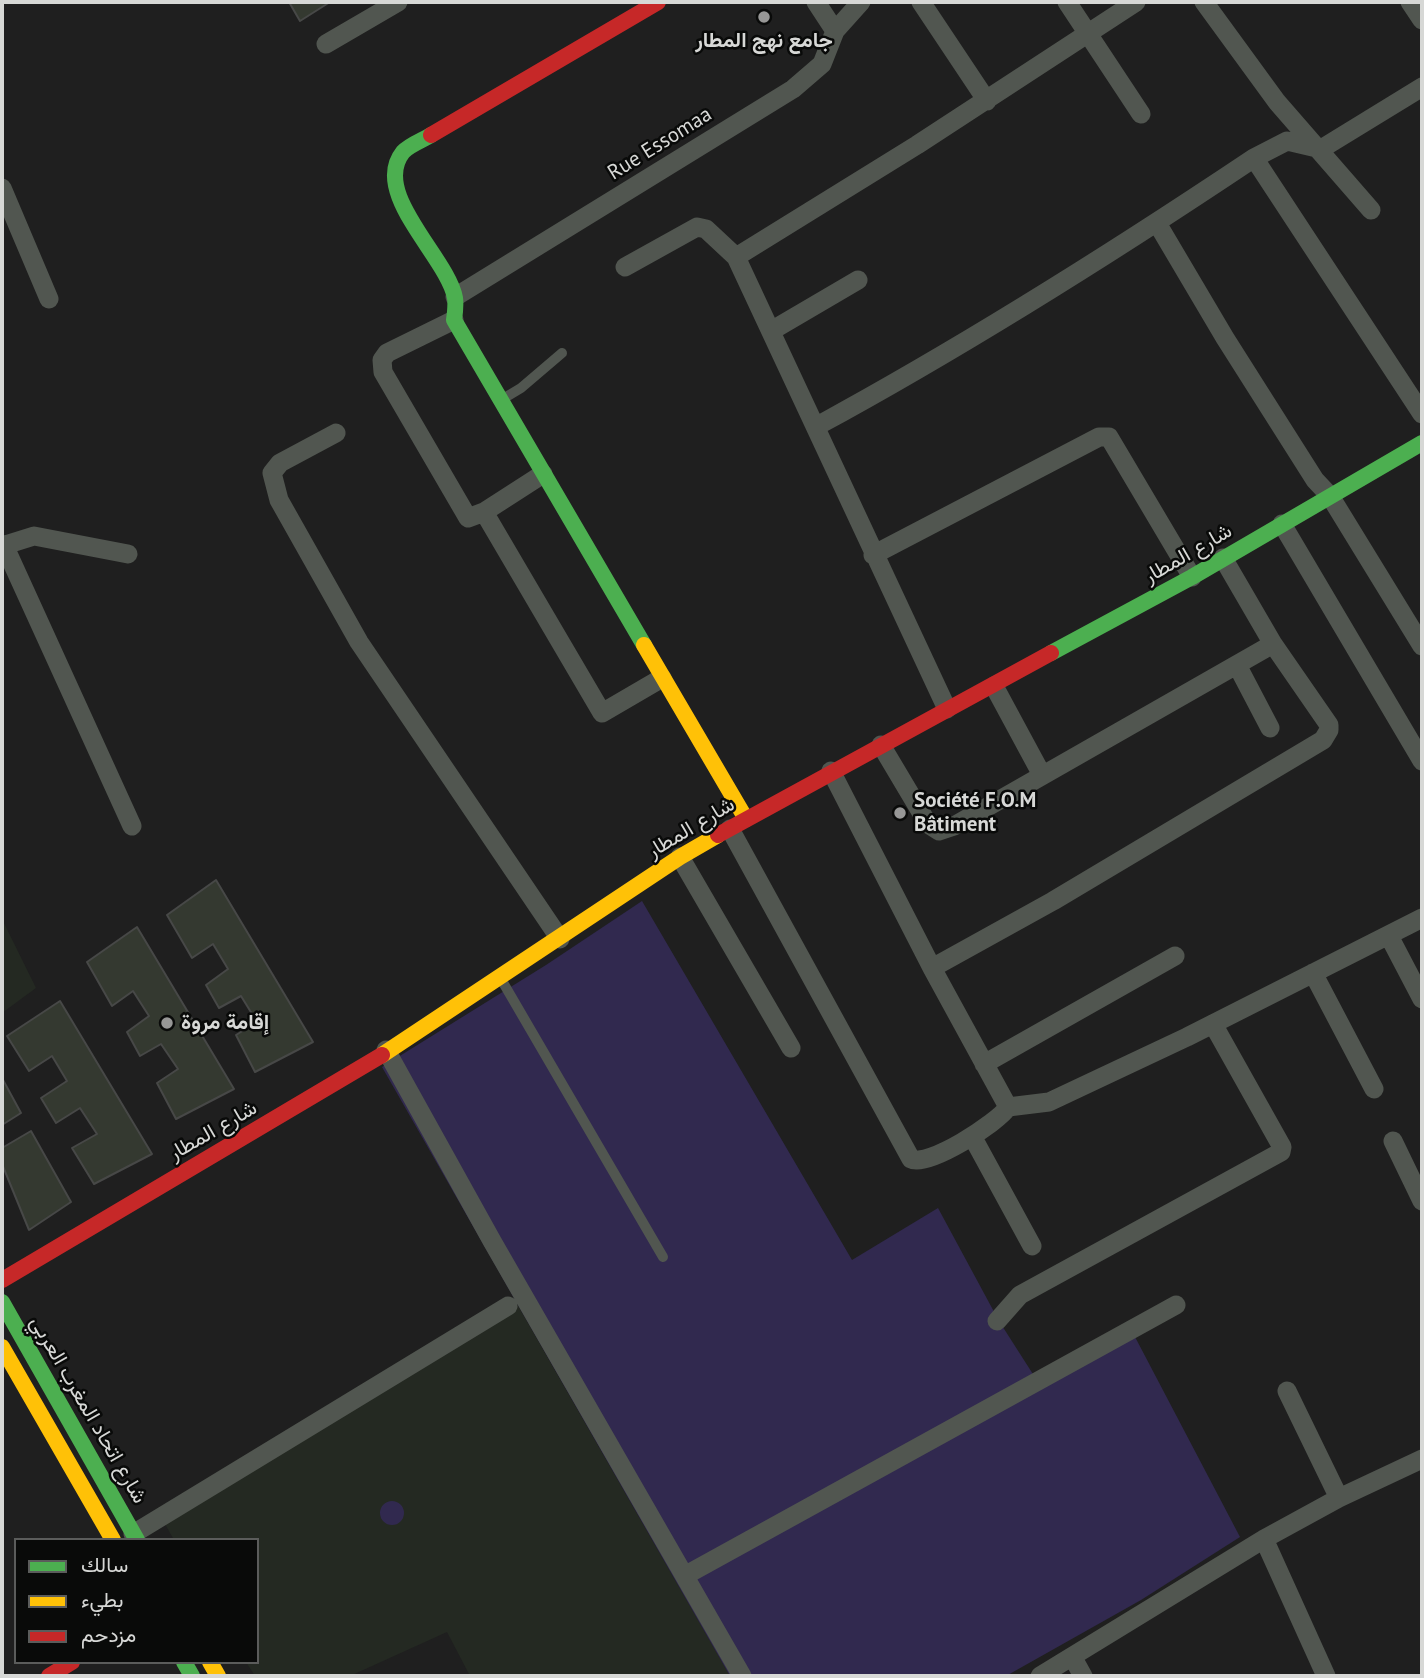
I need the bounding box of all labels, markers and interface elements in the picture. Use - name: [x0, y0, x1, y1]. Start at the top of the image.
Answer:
- marker: جامع نهج المطار: [756, 9, 772, 25]
- place label: جامع نهج المطار: [695, 28, 833, 54]
- street label: Rue Essomaa: [603, 102, 717, 186]
- street label: شارع المطار: [1139, 519, 1237, 589]
- place label: Société F.O.M Bâtiment: [914, 788, 1036, 838]
- street label: شارع المطار: [643, 792, 739, 864]
- marker: Société F.O.M Bâtiment: [892, 805, 908, 821]
- place label: إقامة مروة: [181, 1010, 269, 1036]
- marker: إقامة مروة: [159, 1015, 175, 1031]
- street label: شارع المطار: [164, 1096, 262, 1166]
- street label: شارع اتحاد المغرب العربي: [24, 1312, 152, 1508]
- legend: [14, 1538, 259, 1664]
- text: سالك: [81, 1551, 128, 1578]
- text: بطيء: [81, 1586, 124, 1613]
- text: مزدحم: [81, 1621, 136, 1648]

